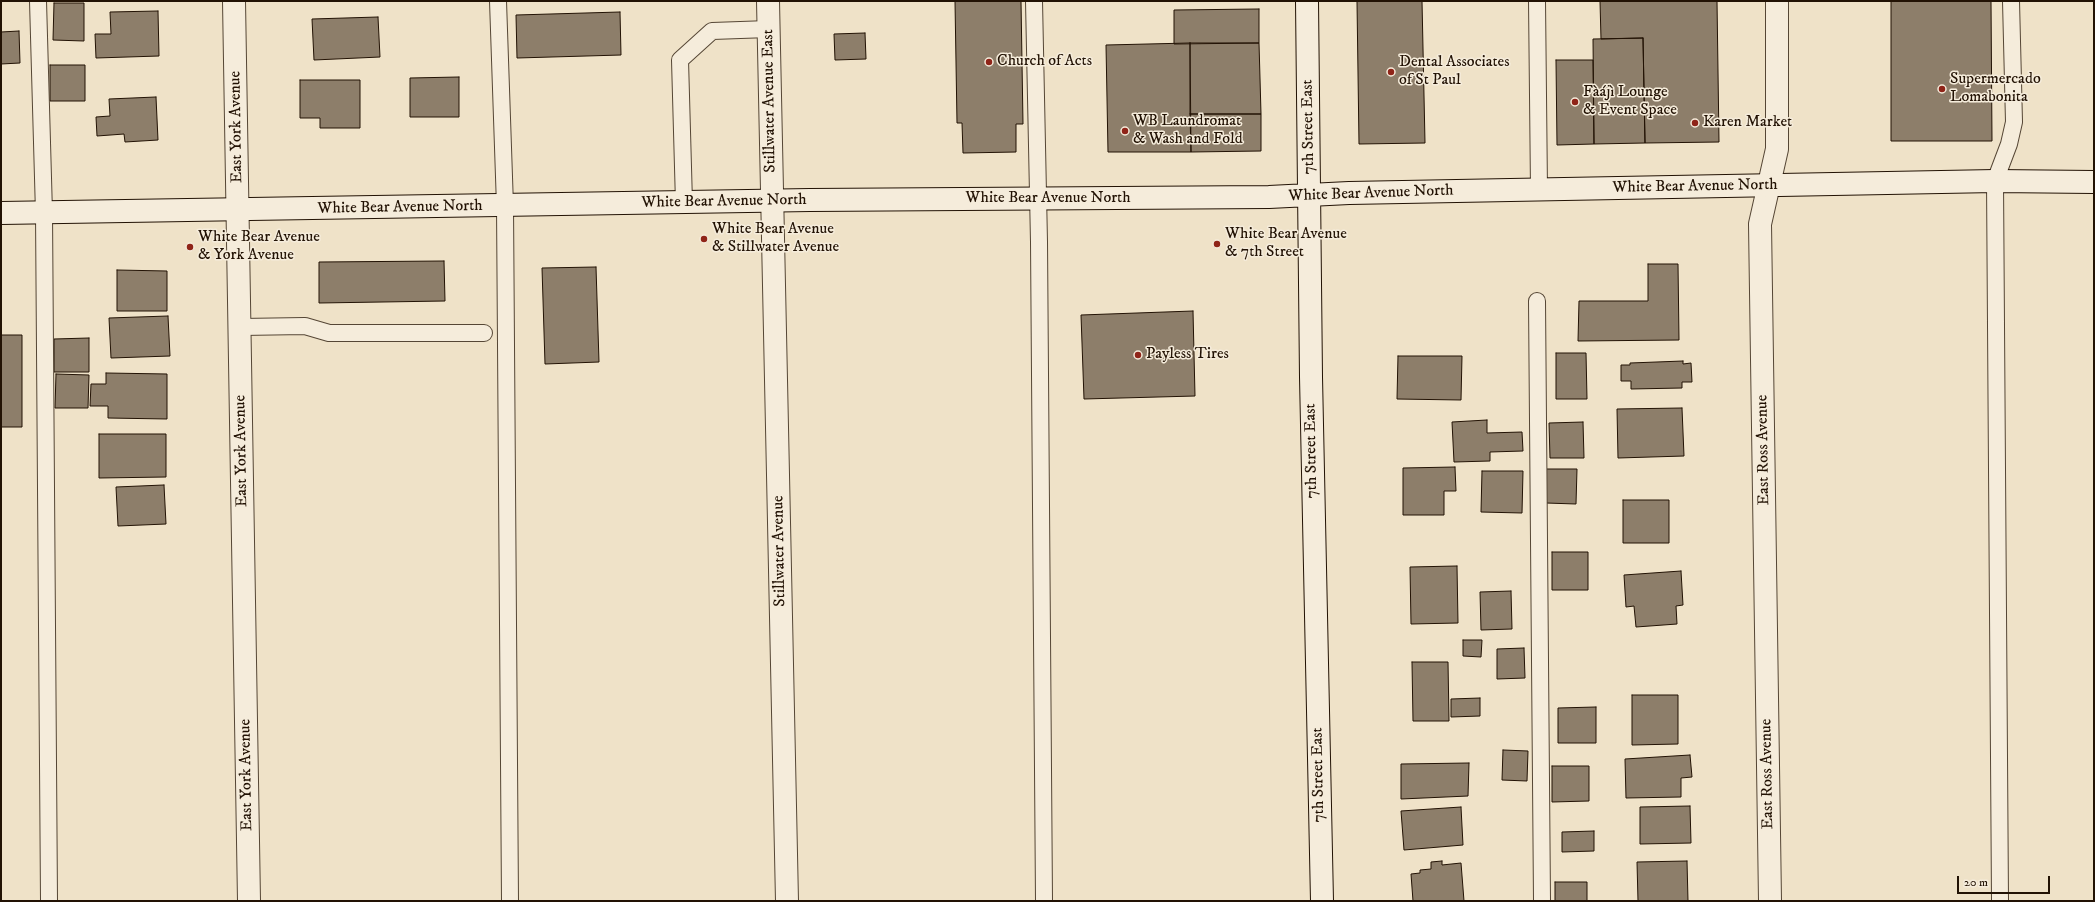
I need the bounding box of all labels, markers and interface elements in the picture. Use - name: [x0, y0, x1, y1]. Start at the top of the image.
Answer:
- street label: Stillwater Avenue East: [759, 29, 781, 173]
- place label: Church of Acts: [997, 52, 1092, 72]
- place label: Dental Associates of St Paul: [1399, 53, 1510, 91]
- marker: Church of Acts: [984, 57, 994, 67]
- marker: Dental Associates of St Paul: [1386, 67, 1396, 77]
- place label: Supermercado Lomabonita: [1950, 70, 2041, 108]
- street label: East York Avenue: [226, 71, 248, 183]
- street label: 7th Street East: [1299, 79, 1319, 175]
- place label: Fàájì Lounge & Event Space: [1583, 83, 1677, 121]
- marker: Supermercado Lomabonita: [1937, 84, 1947, 94]
- marker: Fàájì Lounge & Event Space: [1570, 97, 1580, 107]
- place label: WB Laundromat & Wash and Fold: [1133, 112, 1243, 150]
- place label: Karen Market: [1703, 113, 1792, 133]
- marker: Karen Market: [1690, 118, 1700, 128]
- marker: WB Laundromat & Wash and Fold: [1120, 126, 1130, 136]
- street label: White Bear Avenue North: [1612, 176, 1778, 198]
- street label: White Bear Avenue North: [1288, 182, 1454, 206]
- street label: White Bear Avenue North: [965, 189, 1131, 209]
- street label: White Bear Avenue North: [641, 191, 807, 213]
- street label: White Bear Avenue North: [317, 197, 483, 219]
- place label: White Bear Avenue & Stillwater Avenue: [712, 220, 839, 258]
- place label: White Bear Avenue & 7th Street: [1225, 225, 1347, 263]
- place label: White Bear Avenue & York Avenue: [198, 228, 320, 266]
- marker: White Bear Avenue & Stillwater Avenue: [699, 234, 709, 244]
- marker: White Bear Avenue & 7th Street: [1212, 239, 1222, 249]
- marker: White Bear Avenue & York Avenue: [185, 242, 195, 252]
- place label: Payless Tires: [1146, 345, 1229, 365]
- marker: Payless Tires: [1133, 350, 1143, 360]
- street label: East York Avenue: [231, 395, 253, 507]
- street label: East Ross Avenue: [1753, 395, 1775, 505]
- street label: 7th Street East: [1302, 403, 1322, 499]
- street label: Stillwater Avenue: [769, 495, 791, 607]
- street label: East York Avenue: [236, 719, 258, 831]
- street label: East Ross Avenue: [1757, 719, 1779, 829]
- street label: 7th Street East: [1309, 727, 1329, 823]
- scale bar: [1959, 868, 2052, 894]
- text: 20 m: [1964, 875, 1988, 890]

